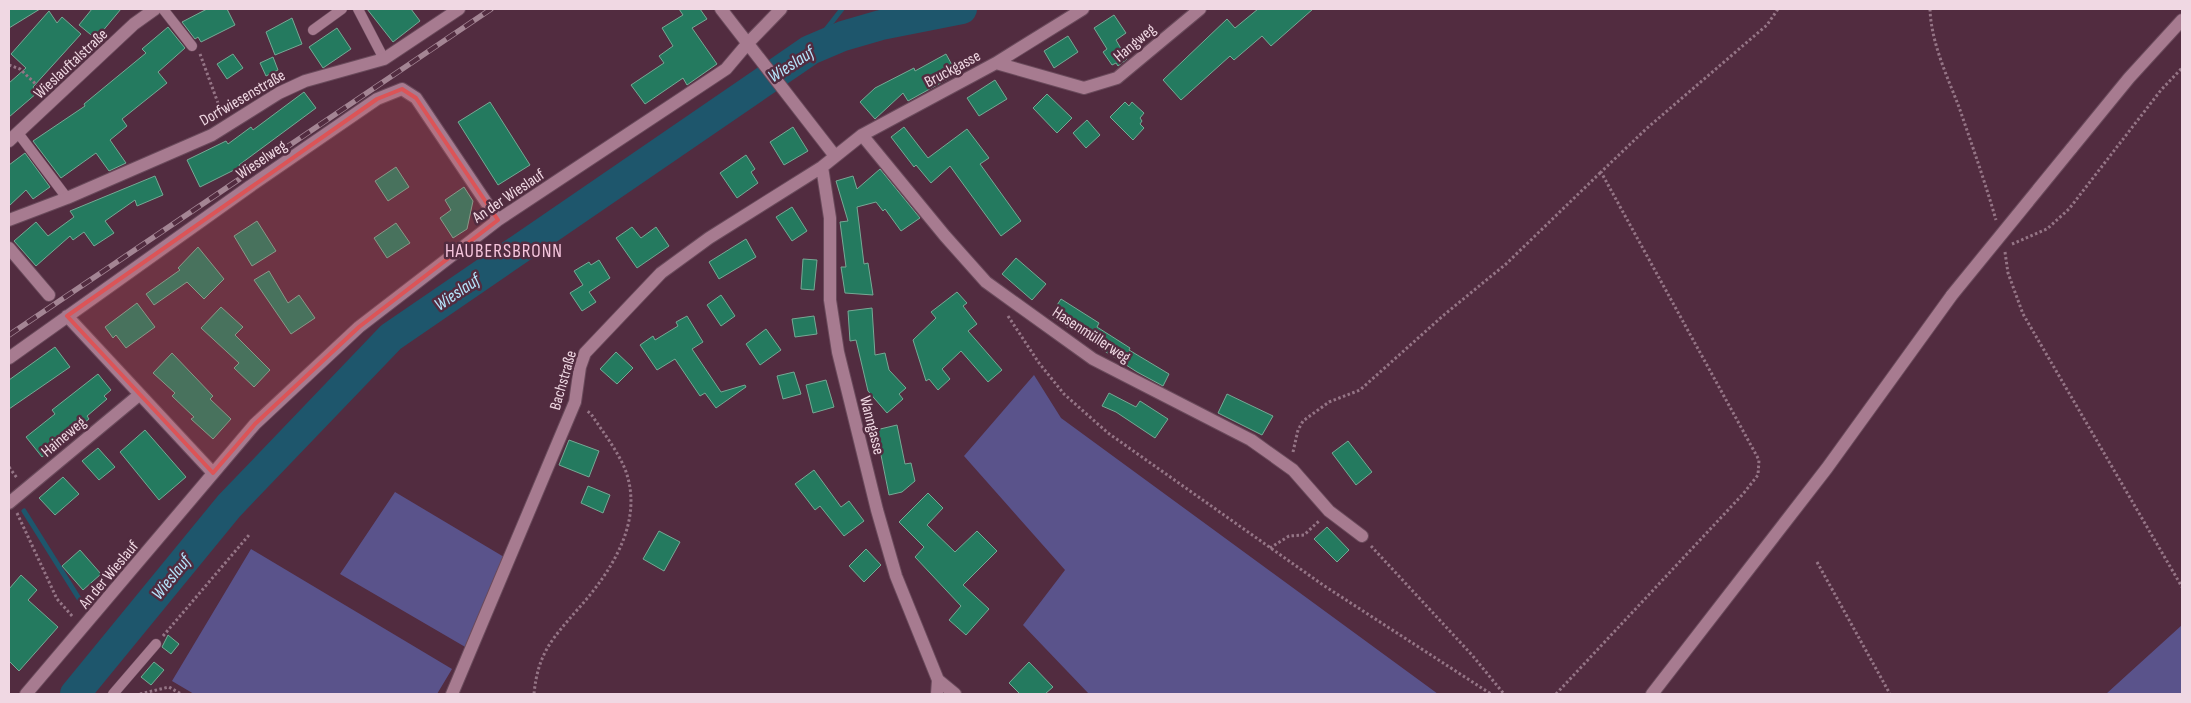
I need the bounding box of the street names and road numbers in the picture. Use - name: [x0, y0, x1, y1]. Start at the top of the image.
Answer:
- street label: Hangweg: [1110, 20, 1160, 66]
- street label: Wieslauftalstraße: [30, 25, 112, 103]
- street label: Bruckgasse: [921, 47, 984, 92]
- street label: Dorfwiesenstraße: [197, 66, 289, 130]
- street label: Wieselweg: [233, 137, 291, 184]
- street label: An der Wieslauf: [468, 165, 549, 228]
- street label: Hasenmüllerweg: [1049, 303, 1134, 368]
- street label: Bachstraße: [546, 349, 581, 412]
- street label: Wanngasse: [855, 394, 888, 457]
- street label: Haineweg: [38, 413, 90, 461]
- street label: An der Wieslauf: [75, 537, 143, 614]

